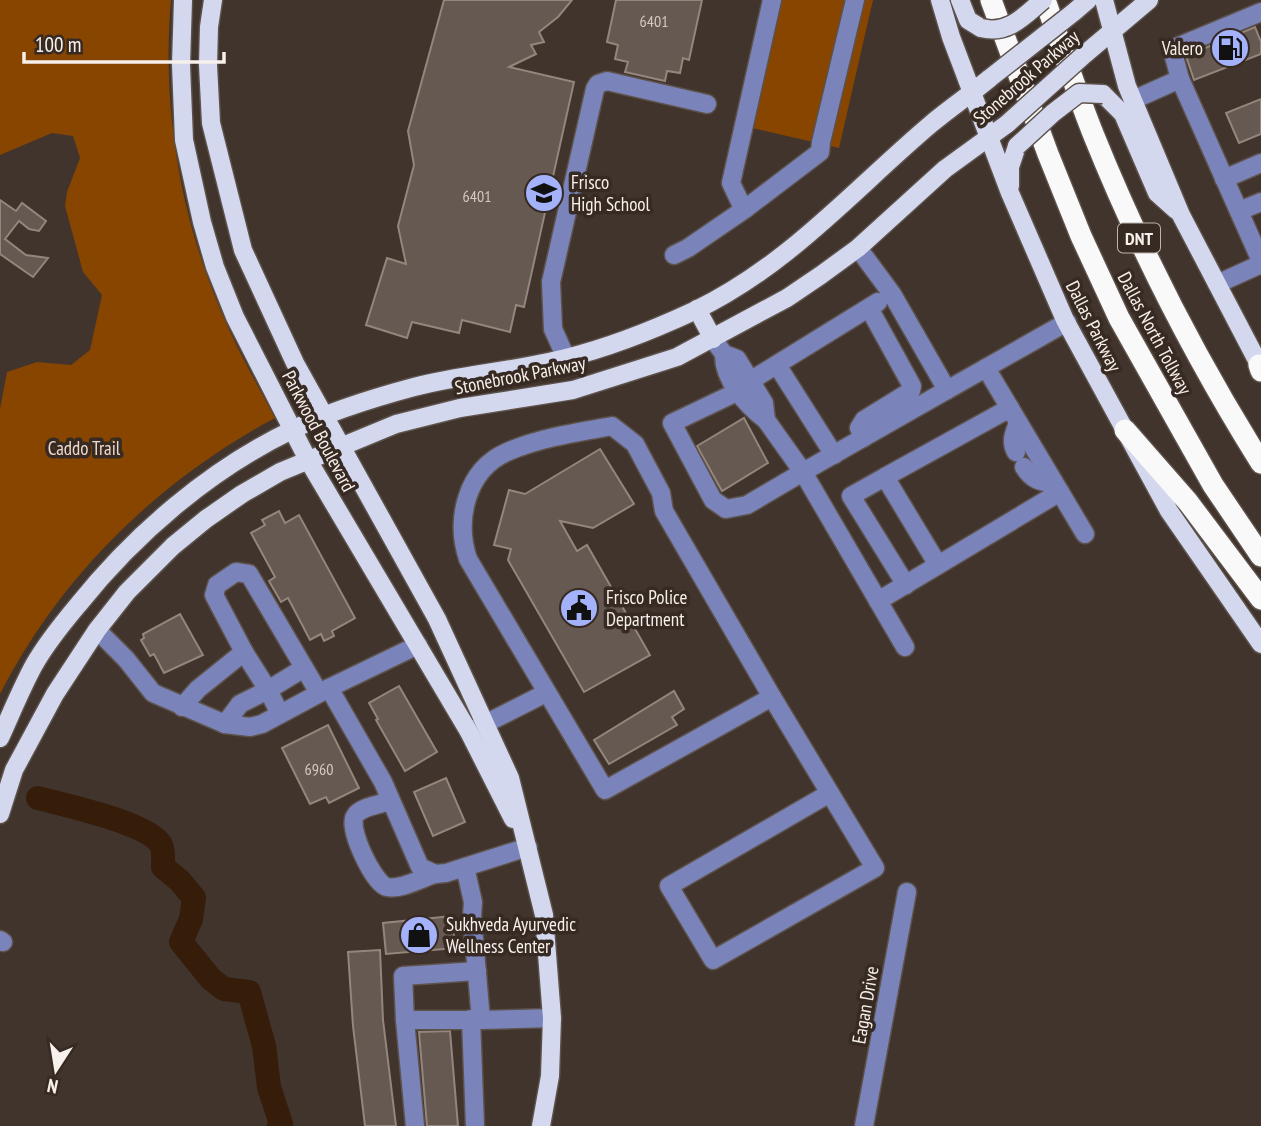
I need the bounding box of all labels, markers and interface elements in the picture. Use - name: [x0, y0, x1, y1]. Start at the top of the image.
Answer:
- house number: 6401: [640, 11, 668, 31]
- scale bar: [24, 21, 224, 65]
- street label: Stonebrook Parkway: [968, 24, 1085, 130]
- fuel station icon: Valero: [1209, 27, 1251, 69]
- text: 100 m: [35, 31, 81, 58]
- place label: Valero: [1161, 36, 1203, 60]
- place label: Frisco High School: [571, 170, 651, 216]
- school or university icon: Frisco High School: [523, 172, 565, 214]
- house number: 6401: [463, 186, 491, 206]
- road number: DNT: [1118, 224, 1160, 252]
- street label: Dallas North Tollway: [1113, 268, 1198, 399]
- street label: Dallas Parkway: [1061, 277, 1127, 376]
- street label: Stonebrook Parkway: [453, 350, 588, 399]
- street label: Parkwood Boulevard: [277, 366, 361, 496]
- park label: Caddo Trail: [48, 436, 121, 460]
- place label: Frisco Police Department: [606, 585, 687, 631]
- public building icon: Frisco Police Department: [558, 587, 600, 629]
- house number: 6960: [305, 759, 333, 779]
- place label: Sukhveda Ayurvedic Wellness Center: [446, 912, 576, 958]
- shop icon: Sukhveda Ayurvedic Wellness Center: [398, 914, 440, 956]
- street label: Eagan Drive: [846, 964, 884, 1046]
- north arrow: [21, 1035, 91, 1105]
- text: N: [45, 1074, 60, 1099]

